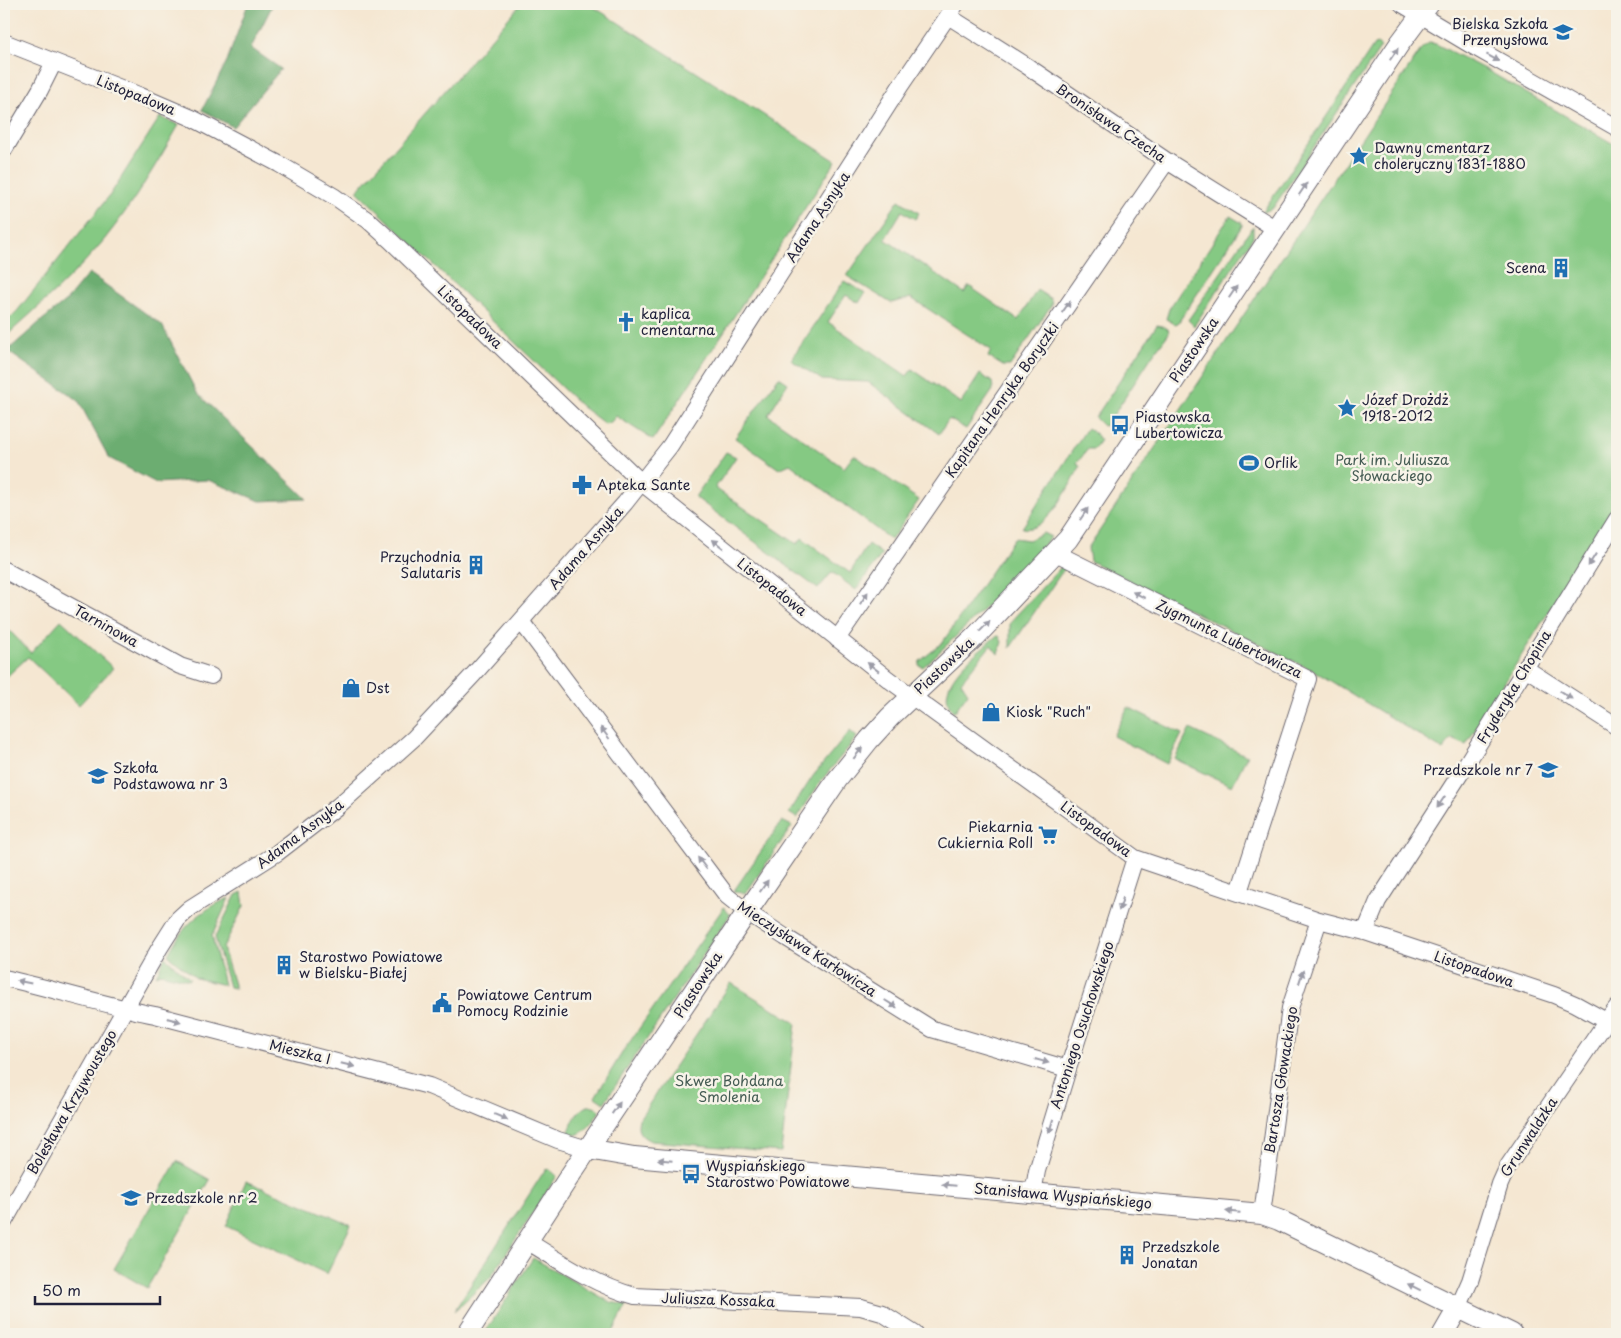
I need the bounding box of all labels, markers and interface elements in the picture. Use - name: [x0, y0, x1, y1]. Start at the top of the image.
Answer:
- place label: Bielska Szkoła Przemysłowa: [1452, 13, 1548, 50]
- school or university icon: Bielska Szkoła Przemysłowa: [1552, 21, 1574, 43]
- one-way arrow: [1389, 47, 1398, 60]
- one-way arrow: [1486, 53, 1500, 62]
- street label: Listopadowa: [94, 69, 179, 120]
- street label: Bronisława Czecha: [1052, 78, 1171, 167]
- place label: Dawny cmentarz choleryczny 1831-1880: [1374, 137, 1526, 174]
- place icon: Dawny cmentarz choleryczny 1831-1880: [1348, 145, 1370, 167]
- street label: Adama Asnyka: [780, 167, 855, 266]
- one-way arrow: [1298, 182, 1308, 195]
- place label: Scena: [1506, 257, 1546, 278]
- building icon: Scena: [1550, 257, 1572, 279]
- street label: Listopadowa: [433, 280, 508, 353]
- one-way arrow: [1228, 285, 1238, 299]
- one-way arrow: [1062, 300, 1071, 313]
- place label: kaplica cmentarna: [641, 303, 715, 340]
- church icon: kaplica cmentarna: [615, 311, 637, 333]
- street label: Piastowska: [1164, 312, 1224, 387]
- street label: Kapitana Henryka Boryczki: [940, 317, 1064, 482]
- place label: Józef Drożdż 1918-2012: [1362, 389, 1449, 426]
- place icon: Józef Drożdż 1918-2012: [1336, 397, 1358, 419]
- place label: Piastowska Lubertowicza: [1135, 406, 1223, 443]
- bus stop icon: Piastowska Lubertowicza: [1109, 414, 1131, 436]
- park label: Park im. Juliusza Słowackiego: [1335, 449, 1449, 486]
- sports icon: Orlik: [1238, 452, 1260, 474]
- place label: Orlik: [1264, 452, 1298, 473]
- pharmacy icon: Apteka Sante: [571, 474, 593, 496]
- place label: Apteka Sante: [597, 474, 691, 495]
- street label: Adama Asnyka: [544, 501, 628, 594]
- one-way arrow: [1080, 507, 1089, 521]
- one-way arrow: [712, 539, 725, 550]
- place label: Przychodnia Salutaris: [380, 546, 461, 583]
- street label: Listopadowa: [733, 553, 812, 621]
- building icon: Przychodnia Salutaris: [465, 554, 487, 576]
- one-way arrow: [1587, 554, 1596, 567]
- one-way arrow: [1132, 591, 1146, 599]
- one-way arrow: [860, 592, 869, 605]
- street label: Zygmunta Lubertowicza: [1152, 594, 1306, 683]
- street label: Tarninowa: [70, 599, 143, 652]
- one-way arrow: [979, 621, 991, 633]
- street label: Fryderyka Chopina: [1471, 626, 1556, 747]
- street label: Piastowska: [909, 632, 979, 699]
- one-way arrow: [866, 662, 880, 672]
- shop icon: Dst: [340, 677, 362, 699]
- place label: Dst: [366, 677, 390, 698]
- one-way arrow: [1560, 690, 1573, 700]
- shop icon: Kiosk "Ruch": [980, 701, 1002, 723]
- place label: Kiosk "Ruch": [1006, 701, 1091, 722]
- one-way arrow: [600, 726, 610, 740]
- one-way arrow: [853, 747, 864, 760]
- place label: Szkoła Podstawowa nr 3: [113, 757, 228, 794]
- place label: Przedszkole nr 7: [1423, 759, 1533, 780]
- school or university icon: Przedszkole nr 7: [1537, 759, 1559, 781]
- school or university icon: Szkoła Podstawowa nr 3: [87, 765, 109, 787]
- street label: Adama Asnyka: [252, 794, 348, 873]
- one-way arrow: [1436, 795, 1446, 809]
- street label: Listopadowa: [1056, 796, 1136, 862]
- place label: Piekarnia Cukiernia Roll: [937, 816, 1033, 853]
- supermarket icon: Piekarnia Cukiernia Roll: [1037, 824, 1059, 846]
- one-way arrow: [697, 857, 708, 870]
- one-way arrow: [759, 879, 769, 893]
- street label: Mieczysława Karłowicza: [734, 896, 881, 1002]
- one-way arrow: [1116, 897, 1124, 912]
- street label: Antoniego Osuchowskiego: [1044, 938, 1119, 1111]
- street label: Listopadowa: [1431, 945, 1517, 992]
- place label: Starostwo Powiatowe w Bielsku-Białej: [299, 946, 443, 983]
- street label: Piastowska: [668, 947, 727, 1022]
- building icon: Starostwo Powiatowe w Bielsku-Białej: [273, 954, 295, 976]
- one-way arrow: [1297, 969, 1305, 984]
- one-way arrow: [16, 978, 32, 986]
- place label: Powiatowe Centrum Pomocy Rodzinie: [457, 984, 592, 1021]
- public building icon: Powiatowe Centrum Pomocy Rodzinie: [431, 992, 453, 1014]
- one-way arrow: [885, 999, 898, 1008]
- street label: Bartosza Głowackiego: [1258, 1005, 1303, 1155]
- one-way arrow: [166, 1016, 181, 1024]
- street label: Bolesława Krzywoustego: [21, 1025, 122, 1178]
- street label: Mieszka I: [267, 1034, 333, 1069]
- one-way arrow: [1034, 1057, 1049, 1065]
- one-way arrow: [340, 1061, 355, 1069]
- park label: Skwer Bohdana Smolenia: [675, 1070, 783, 1107]
- street label: Grunwaldzka: [1495, 1093, 1562, 1181]
- one-way arrow: [611, 1101, 621, 1115]
- one-way arrow: [494, 1113, 509, 1121]
- one-way arrow: [1046, 1119, 1054, 1134]
- place label: Wyspiańskiego Starostwo Powiatowe: [706, 1155, 850, 1192]
- one-way arrow: [657, 1156, 673, 1164]
- bus stop icon: Wyspiańskiego Starostwo Powiatowe: [680, 1163, 702, 1185]
- street label: Stanisława Wyspiańskiego: [973, 1177, 1153, 1214]
- one-way arrow: [941, 1181, 957, 1189]
- school or university icon: Przedszkole nr 2: [120, 1187, 142, 1209]
- place label: Przedszkole nr 2: [146, 1187, 258, 1208]
- one-way arrow: [1225, 1207, 1241, 1215]
- place label: Przedszkole Jonatan: [1142, 1236, 1220, 1273]
- building icon: Przedszkole Jonatan: [1116, 1244, 1138, 1266]
- scale bar: [35, 1273, 160, 1305]
- text: 50 m: [42, 1278, 81, 1301]
- one-way arrow: [1407, 1282, 1421, 1290]
- street label: Juliusza Kossaka: [661, 1287, 775, 1312]

